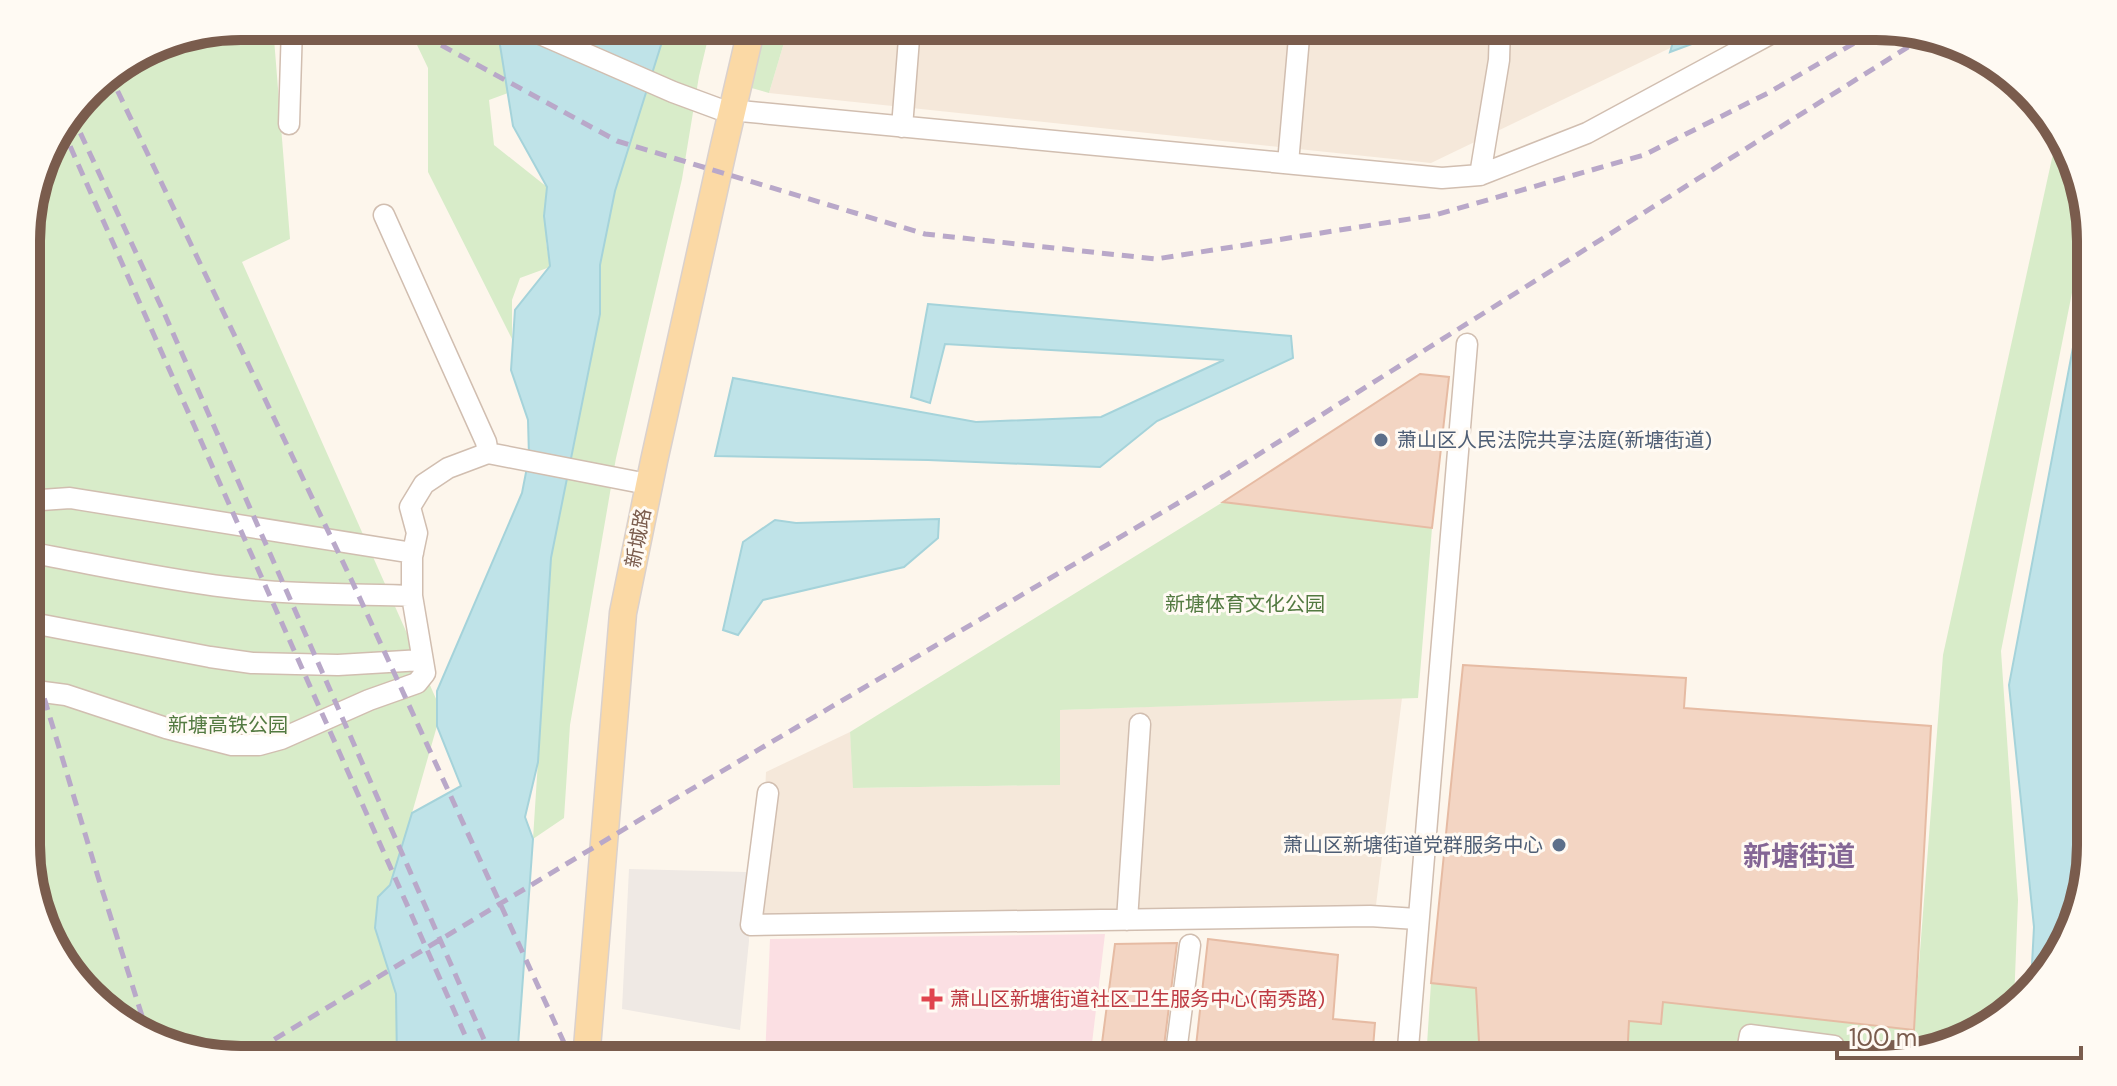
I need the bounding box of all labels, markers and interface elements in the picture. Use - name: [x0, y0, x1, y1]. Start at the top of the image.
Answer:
- place label: 萧山区人民法院共享法庭(新塘街道): [1397, 427, 1712, 453]
- marker: 萧山区人民法院共享法庭(新塘街道): [1372, 431, 1390, 449]
- street label: 新城路: [620, 506, 656, 570]
- park label: 新塘体育文化公园: [1165, 591, 1325, 617]
- park label: 新塘高铁公园: [168, 712, 288, 738]
- place label: 萧山区新塘街道党群服务中心: [1283, 832, 1543, 858]
- marker: 萧山区新塘街道党群服务中心: [1550, 836, 1568, 854]
- district label: 新塘街道: [1743, 838, 1855, 875]
- place label: 萧山区新塘街道社区卫生服务中心(南秀路): [950, 986, 1325, 1012]
- marker: 萧山区新塘街道社区卫生服务中心(南秀路): [921, 988, 943, 1010]
- scale bar: [1837, 1010, 2081, 1060]
- text: 100 m: [1849, 1022, 1917, 1053]

